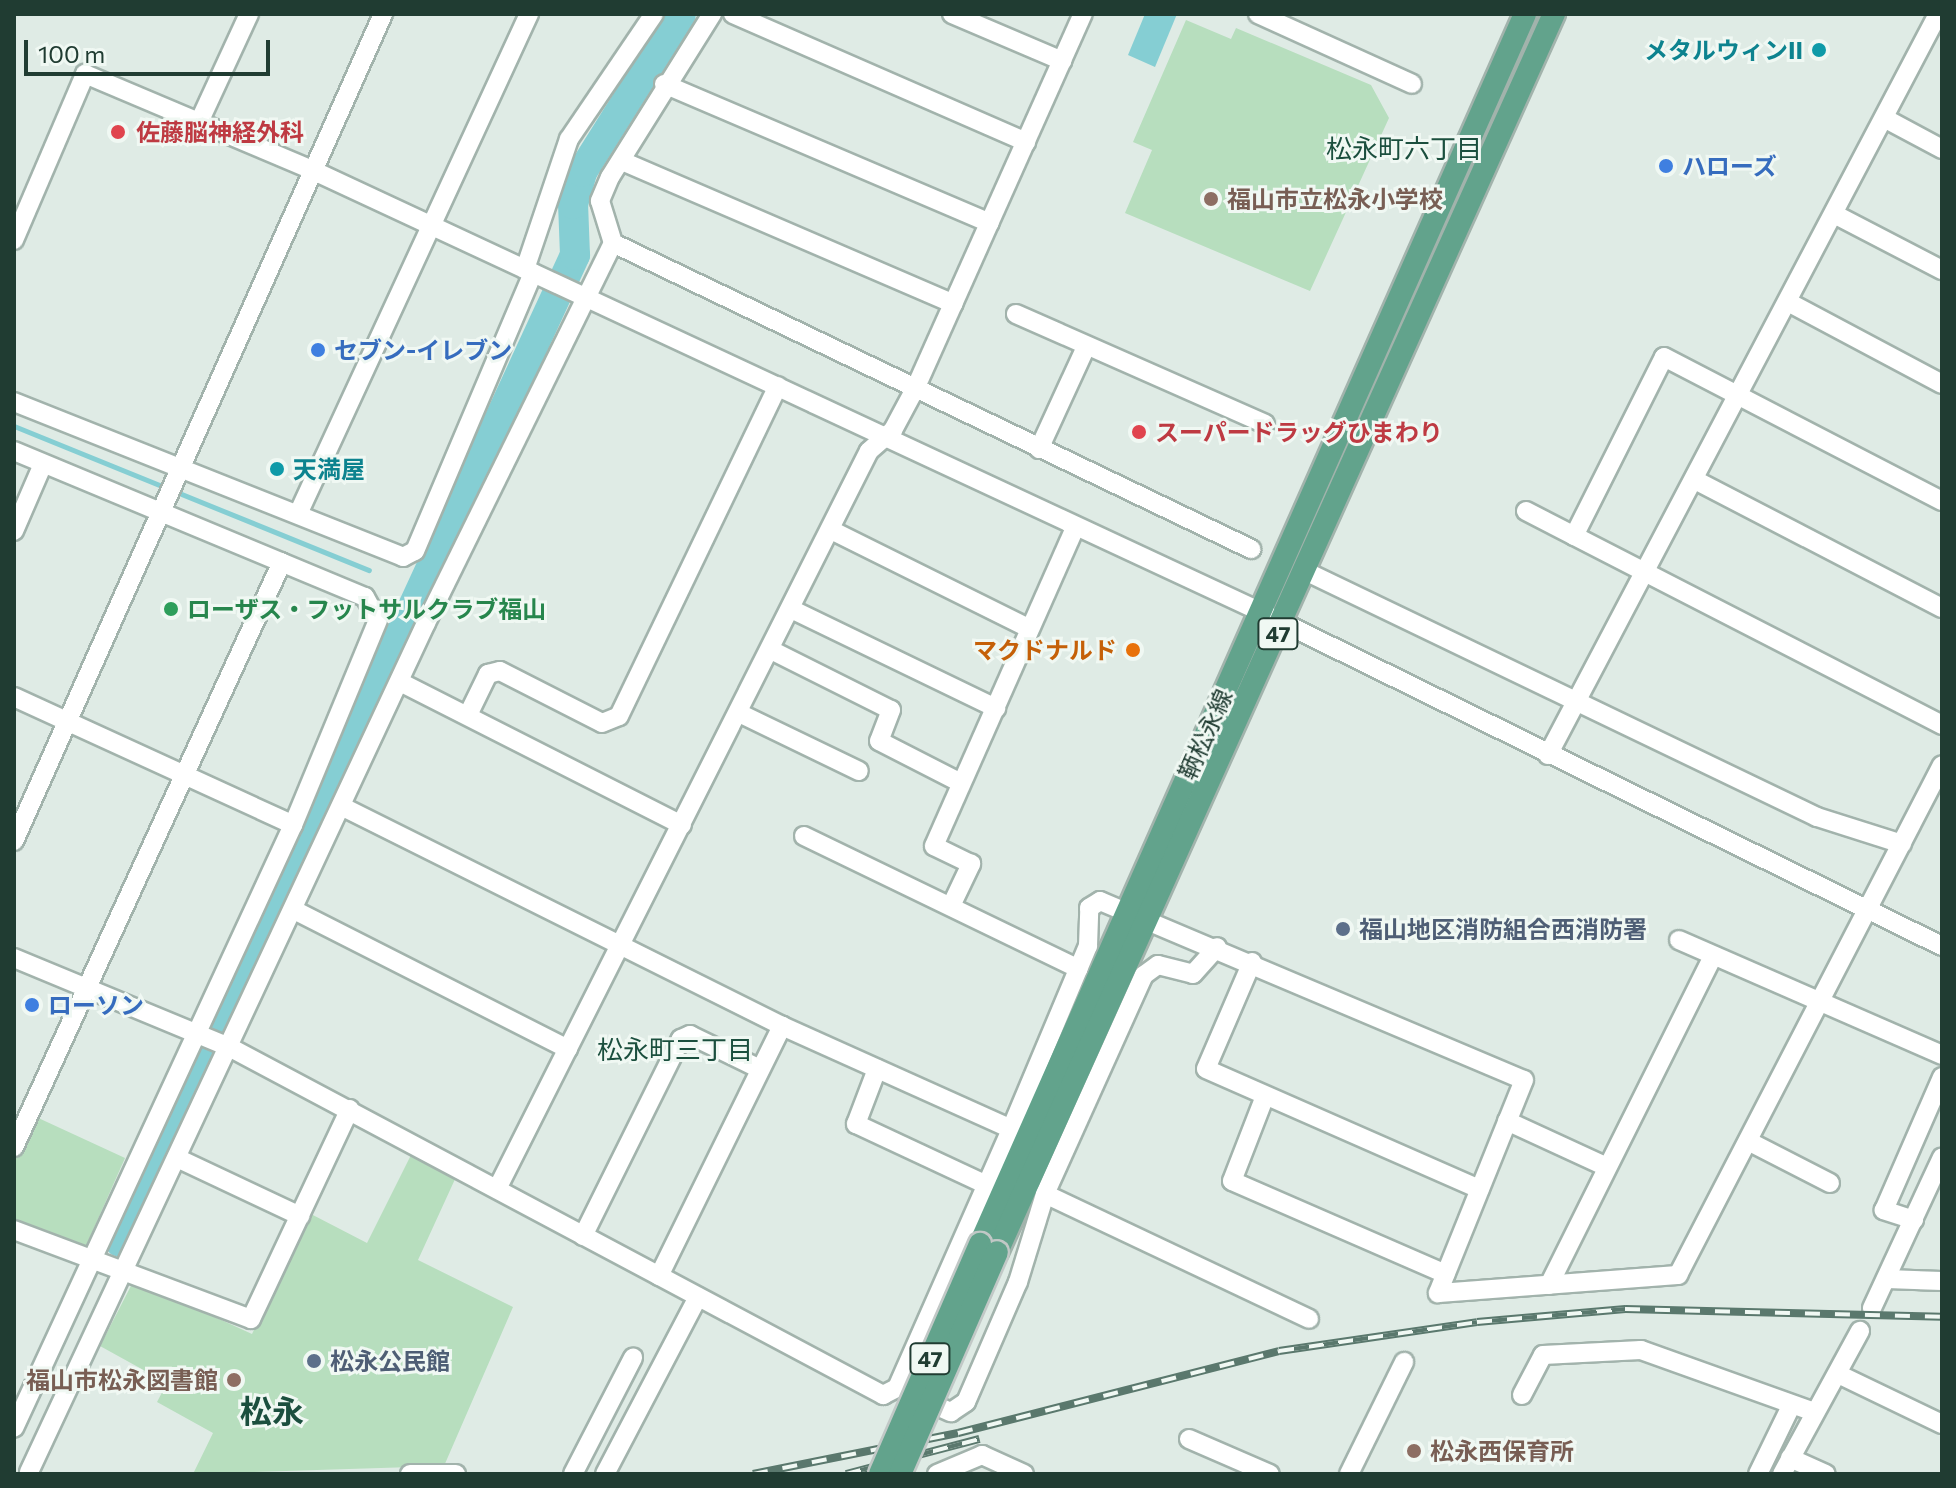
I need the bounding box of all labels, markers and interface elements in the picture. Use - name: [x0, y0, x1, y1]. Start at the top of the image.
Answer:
- scale bar: [28, 24, 274, 74]
- place label: メタルウィンII: [1644, 36, 1803, 64]
- text: 100 m: [38, 39, 105, 68]
- marker: メタルウィンII: [1810, 41, 1828, 59]
- place label: 佐藤脳神経外科: [136, 118, 304, 146]
- marker: 佐藤脳神経外科: [107, 121, 129, 143]
- district label: 松永町六丁目: [1326, 132, 1482, 164]
- place label: ハローズ: [1682, 152, 1778, 180]
- marker: ハローズ: [1657, 157, 1675, 175]
- place label: 福山市立松永小学校: [1227, 185, 1443, 213]
- marker: 福山市立松永小学校: [1202, 190, 1220, 208]
- place label: セブン-イレブン: [334, 336, 512, 364]
- marker: セブン-イレブン: [309, 341, 327, 359]
- place label: スーパードラッグひまわり: [1155, 418, 1443, 446]
- marker: スーパードラッグひまわり: [1130, 423, 1148, 441]
- place label: 天満屋: [293, 455, 365, 483]
- marker: 天満屋: [268, 460, 286, 478]
- place label: ローザス・フットサルクラブ福山: [187, 595, 547, 623]
- marker: ローザス・フットサルクラブ福山: [162, 600, 180, 618]
- road number: 47: [1256, 616, 1300, 652]
- place label: マクドナルド: [973, 636, 1117, 664]
- marker: マクドナルド: [1124, 641, 1142, 659]
- street label: 鞆松永線: [1172, 684, 1238, 784]
- place label: 福山地区消防組合西消防署: [1359, 915, 1647, 943]
- marker: 福山地区消防組合西消防署: [1334, 920, 1352, 938]
- place label: ローソン: [48, 991, 144, 1019]
- marker: ローソン: [23, 996, 41, 1014]
- district label: 松永町三丁目: [597, 1033, 753, 1065]
- road number: 47: [908, 1341, 952, 1377]
- place label: 松永公民館: [330, 1347, 450, 1375]
- marker: 松永公民館: [305, 1352, 323, 1370]
- place label: 福山市松永図書館: [26, 1366, 218, 1394]
- marker: 福山市松永図書館: [225, 1371, 243, 1389]
- district label: 松永: [240, 1391, 304, 1429]
- place label: 松永西保育所: [1430, 1437, 1574, 1465]
- marker: 松永西保育所: [1405, 1442, 1423, 1460]

